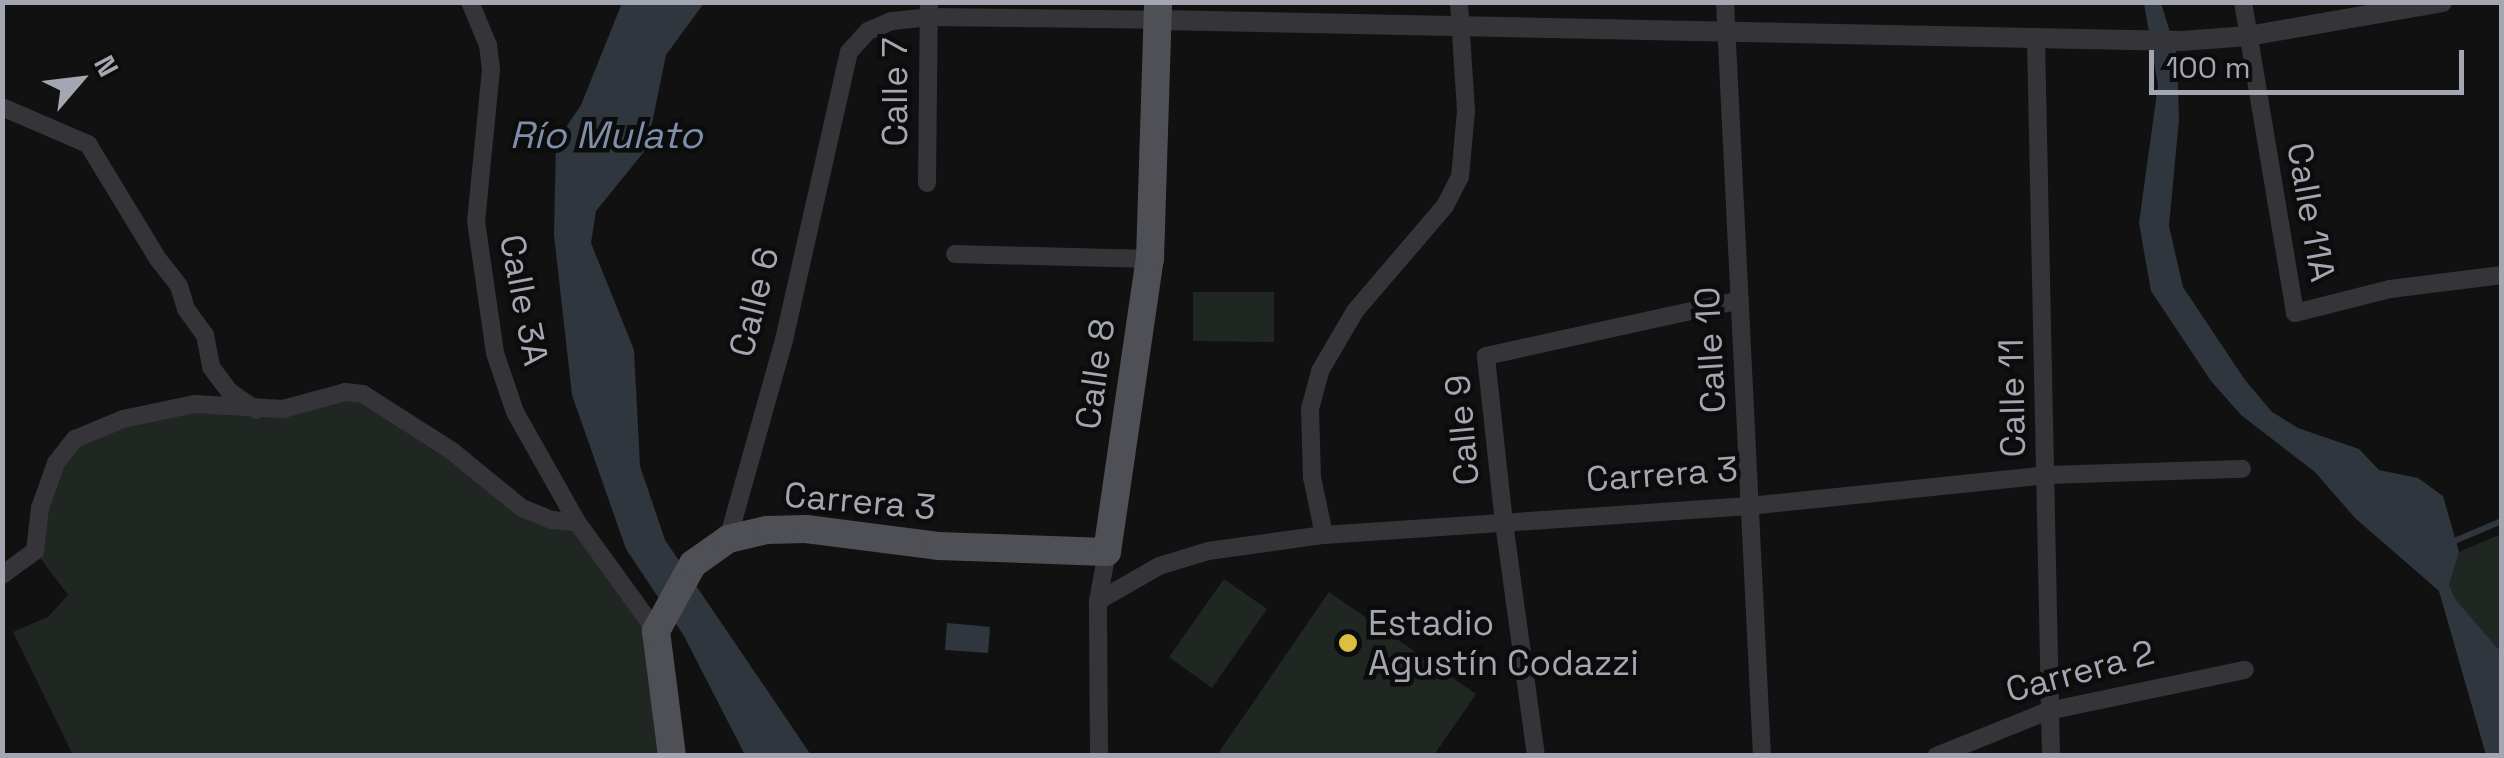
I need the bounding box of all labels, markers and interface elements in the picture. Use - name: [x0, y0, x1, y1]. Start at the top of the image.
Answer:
- north arrow: [30, 30, 130, 130]
- scale bar: [2154, 30, 2469, 92]
- street label: Calle 7: [874, 37, 916, 147]
- text: 100 m: [2166, 48, 2251, 87]
- text: N: [86, 49, 127, 83]
- water label: Río Mulato: [510, 113, 702, 159]
- street label: Calle 11A: [2278, 139, 2344, 285]
- street label: Calle 3A: [491, 231, 557, 369]
- street label: Calle 6: [720, 243, 788, 361]
- street label: Calle 10: [1686, 286, 1734, 414]
- street label: Calle 8: [1066, 316, 1124, 432]
- street label: Calle 11: [1990, 338, 2034, 458]
- street label: Calle 9: [1436, 373, 1488, 487]
- street label: Carrera 3: [1585, 448, 1739, 500]
- street label: Carrera 3: [782, 473, 938, 529]
- place label: Estadio Agustín Codazzi: [1368, 602, 1639, 684]
- street label: Carrera 2: [2001, 631, 2159, 711]
- marker: Estadio Agustín Codazzi: [1337, 632, 1359, 654]

